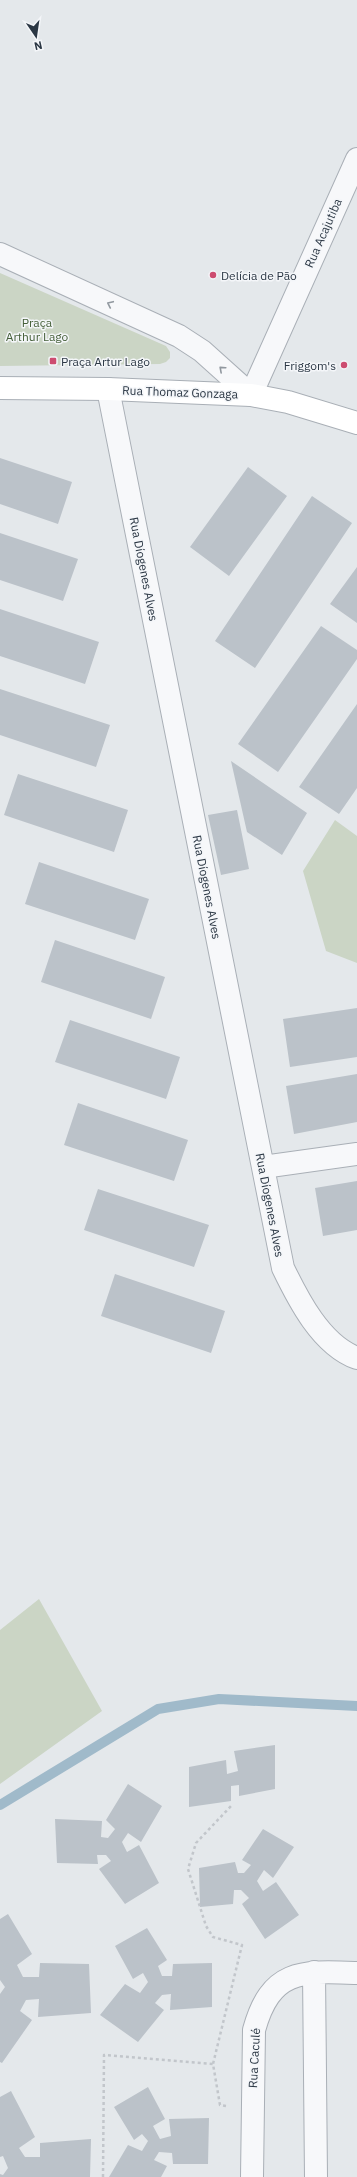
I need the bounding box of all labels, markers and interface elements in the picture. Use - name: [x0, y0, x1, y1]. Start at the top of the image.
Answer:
- north arrow: [16, 16, 56, 56]
- text: N: [33, 38, 44, 53]
- street label: Rua Acajutiba: [301, 195, 345, 270]
- place label: Delícia de Pão: [221, 268, 297, 283]
- marker: Delícia de Pão: [208, 270, 218, 280]
- one-way arrow: [107, 301, 114, 309]
- park label: Praça Arthur Lago: [6, 315, 69, 344]
- place label: Praça Artur Lago: [61, 354, 150, 369]
- marker: Praça Artur Lago: [48, 356, 58, 366]
- place label: Friggom's: [284, 358, 336, 373]
- marker: Friggom's: [339, 360, 349, 370]
- one-way arrow: [219, 367, 226, 374]
- street label: Rua Thomaz Gonzaga: [122, 382, 239, 402]
- street label: Rua Díogenes Alves: [127, 516, 161, 622]
- street label: Rua Díogenes Alves: [190, 834, 224, 940]
- street label: Rua Díogenes Alves: [253, 1152, 287, 1258]
- street label: Rua Caculé: [245, 2027, 263, 2089]

